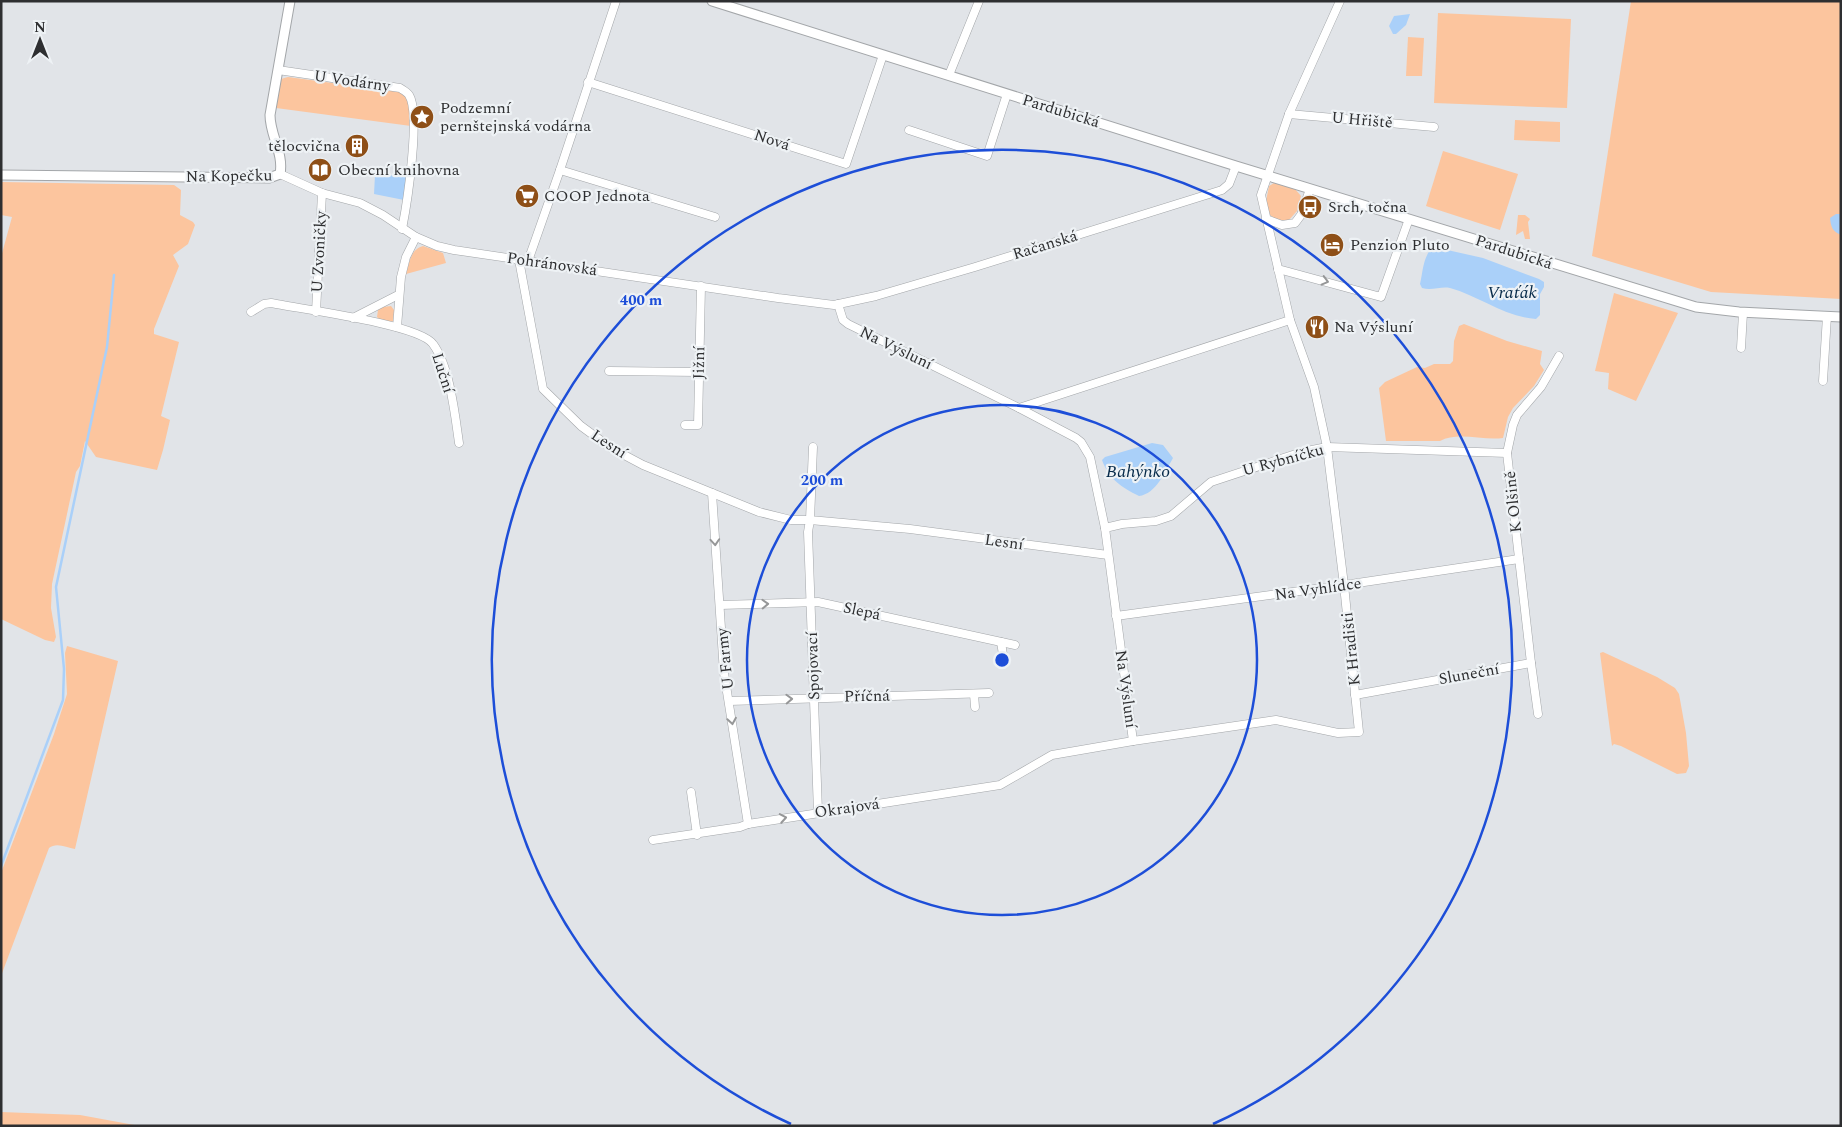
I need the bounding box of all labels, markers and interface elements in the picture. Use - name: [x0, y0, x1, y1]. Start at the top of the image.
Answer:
- north arrow: [15, 15, 65, 65]
- text: N: [34, 17, 46, 38]
- street label: U Vodárny: [312, 64, 393, 98]
- street label: Pardubická: [1019, 88, 1103, 134]
- place label: Podzemní pernštejnská vodárna: [440, 96, 591, 138]
- place icon: Podzemní pernštejnská vodárna: [409, 104, 435, 130]
- street label: U Hřiště: [1330, 105, 1394, 135]
- street label: Nová: [751, 123, 793, 157]
- building icon: tělocvična: [344, 133, 370, 159]
- place label: tělocvična: [268, 134, 340, 158]
- library icon: Obecní knihovna: [307, 157, 333, 183]
- place label: Obecní knihovna: [338, 158, 460, 182]
- street label: Na Kopečku: [186, 163, 273, 189]
- supermarket icon: COOP Jednota: [514, 183, 540, 209]
- place label: COOP Jednota: [544, 184, 650, 208]
- bus stop icon: Srch, točna: [1297, 194, 1323, 220]
- place label: Srch, točna: [1328, 195, 1407, 219]
- street label: U Zvoničky: [305, 209, 333, 293]
- street label: Račanská: [1010, 224, 1081, 266]
- street label: Pardubická: [1472, 228, 1556, 276]
- hotel icon: Penzion Pluto: [1319, 232, 1345, 258]
- place label: Penzion Pluto: [1350, 233, 1450, 257]
- street label: Pohránovská: [505, 246, 599, 282]
- one-way arrow: [1321, 276, 1329, 286]
- water label: Vraťák: [1487, 279, 1538, 306]
- text: 400 m: [620, 289, 663, 312]
- restaurant icon: Na Výsluní: [1304, 314, 1330, 340]
- place label: Na Výsluní: [1334, 315, 1414, 339]
- street label: Na Výsluní: [855, 320, 938, 376]
- street label: Jižní: [687, 345, 711, 380]
- street label: Luční: [425, 350, 461, 397]
- street label: Lesní: [586, 423, 633, 465]
- street label: U Rybníčku: [1239, 438, 1327, 482]
- water label: Bahýnko: [1106, 458, 1170, 485]
- text: 200 m: [801, 469, 844, 492]
- street label: K Olšině: [1498, 470, 1528, 534]
- street label: Lesní: [983, 527, 1026, 557]
- one-way arrow: [710, 538, 721, 546]
- street label: Na Vyhlídce: [1273, 571, 1363, 607]
- street label: Slepá: [841, 595, 883, 627]
- one-way arrow: [762, 599, 769, 609]
- street label: K Hradišti: [1335, 611, 1367, 687]
- street label: U Farmy: [710, 626, 740, 691]
- street label: Spojovací: [800, 631, 826, 700]
- street label: Na Výsluní: [1109, 648, 1144, 731]
- centre of rings: [993, 651, 1011, 669]
- street label: Sluneční: [1437, 657, 1502, 691]
- street label: Příčná: [844, 684, 890, 708]
- one-way arrow: [785, 693, 793, 704]
- one-way arrow: [727, 716, 737, 725]
- street label: Okrajová: [813, 792, 881, 824]
- one-way arrow: [779, 814, 788, 824]

